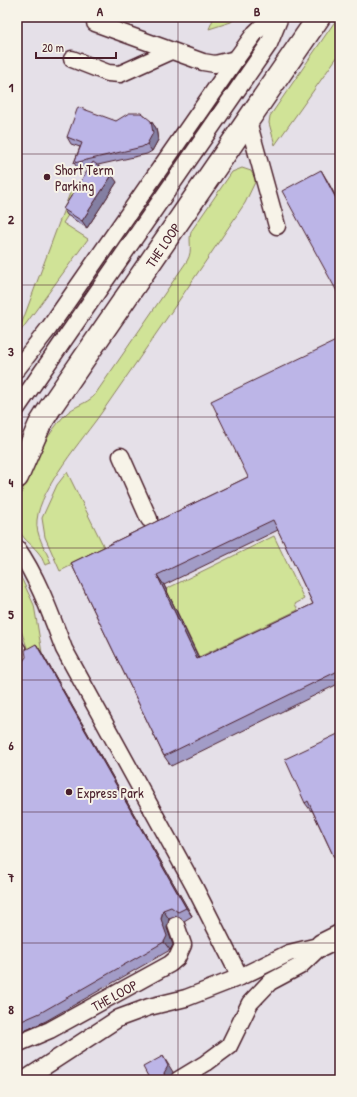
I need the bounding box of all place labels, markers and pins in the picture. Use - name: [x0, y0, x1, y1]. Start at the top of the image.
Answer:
- place label: Short Term Parking: [55, 160, 113, 196]
- marker: Short Term Parking: [42, 172, 52, 182]
- place label: Express Park: [77, 783, 144, 803]
- marker: Express Park: [64, 787, 74, 797]

